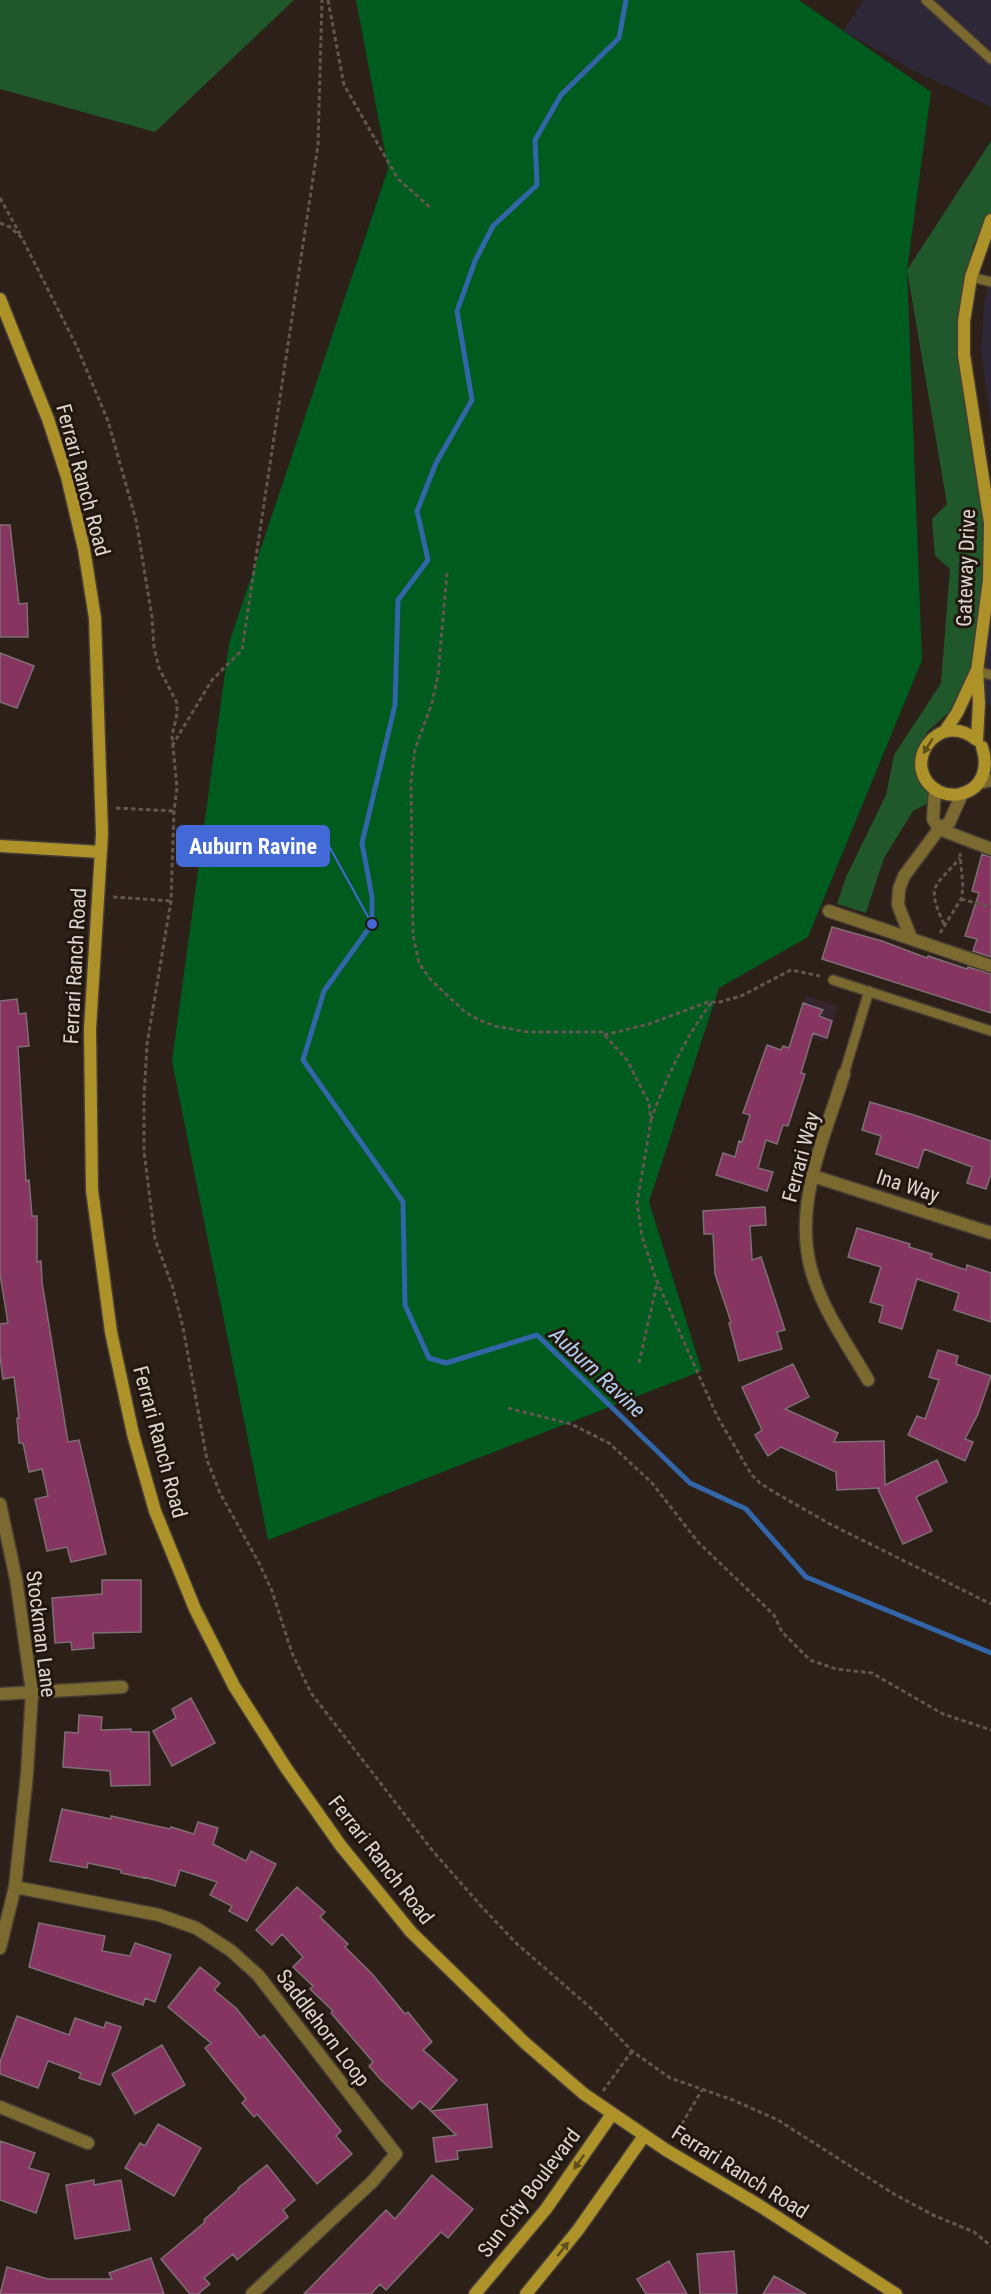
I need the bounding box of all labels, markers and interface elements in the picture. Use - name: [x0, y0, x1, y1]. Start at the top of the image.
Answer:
- street label: Ferrari Ranch Road: [51, 401, 115, 559]
- street label: Gateway Drive: [952, 509, 980, 627]
- one-way arrow: [922, 738, 933, 755]
- callout: Auburn Ravine: [177, 826, 329, 866]
- text: Auburn Ravine: [189, 834, 317, 859]
- street label: Ferrari Ranch Road: [59, 887, 91, 1045]
- street label: Ferrari Way: [777, 1109, 825, 1205]
- street label: Ina Way: [874, 1165, 943, 1207]
- water label: Auburn Ravine: [544, 1321, 650, 1423]
- street label: Ferrari Ranch Road: [128, 1363, 192, 1521]
- street label: Stockman Lane: [21, 1569, 61, 1699]
- street label: Ferrari Ranch Road: [323, 1791, 439, 1929]
- street label: Saddlehorn Loop: [271, 1965, 375, 2091]
- street label: Ferrari Ranch Road: [667, 2120, 813, 2224]
- street label: Sun City Boulevard: [473, 2124, 585, 2262]
- one-way arrow: [573, 2154, 585, 2170]
- one-way arrow: [557, 2241, 569, 2256]

